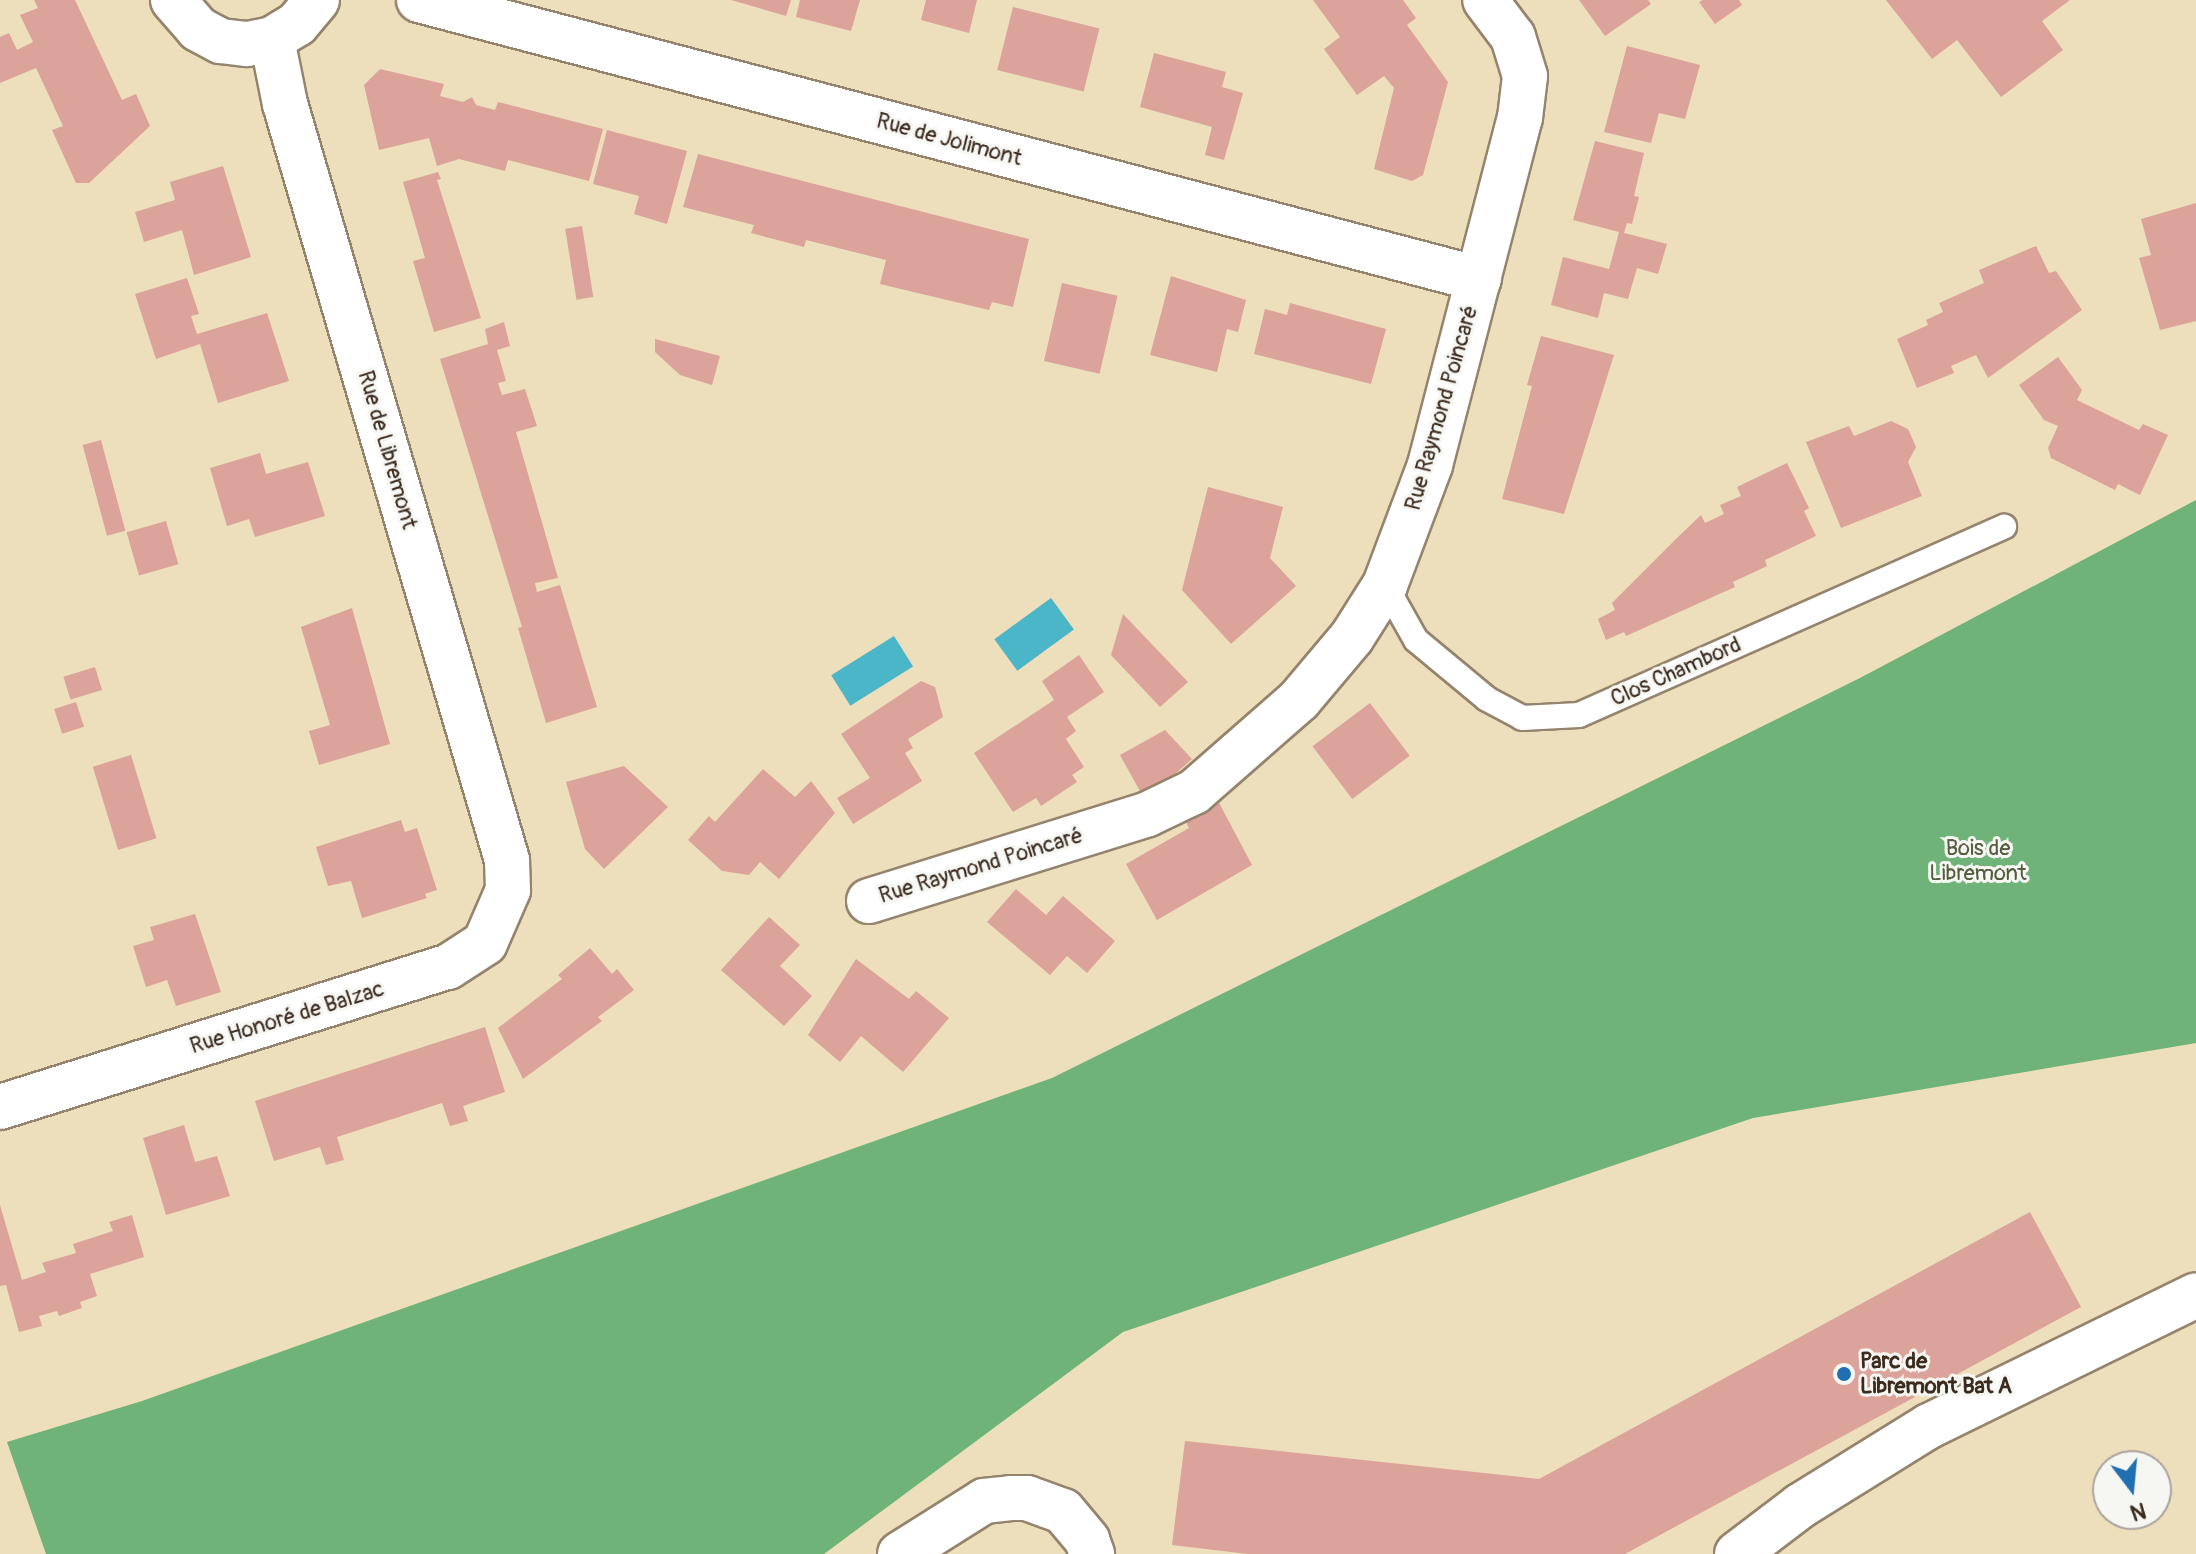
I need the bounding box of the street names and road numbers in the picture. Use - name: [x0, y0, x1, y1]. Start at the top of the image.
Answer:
- street label: Rue de Jolimont: [874, 108, 1024, 172]
- street label: Rue Raymond Poincaré: [1400, 302, 1484, 514]
- street label: Rue de Libremont: [352, 368, 422, 532]
- street label: Clos Chambord: [1607, 632, 1745, 712]
- street label: Rue Raymond Poincaré: [876, 822, 1086, 910]
- street label: Rue Honoré de Balzac: [187, 976, 387, 1060]

